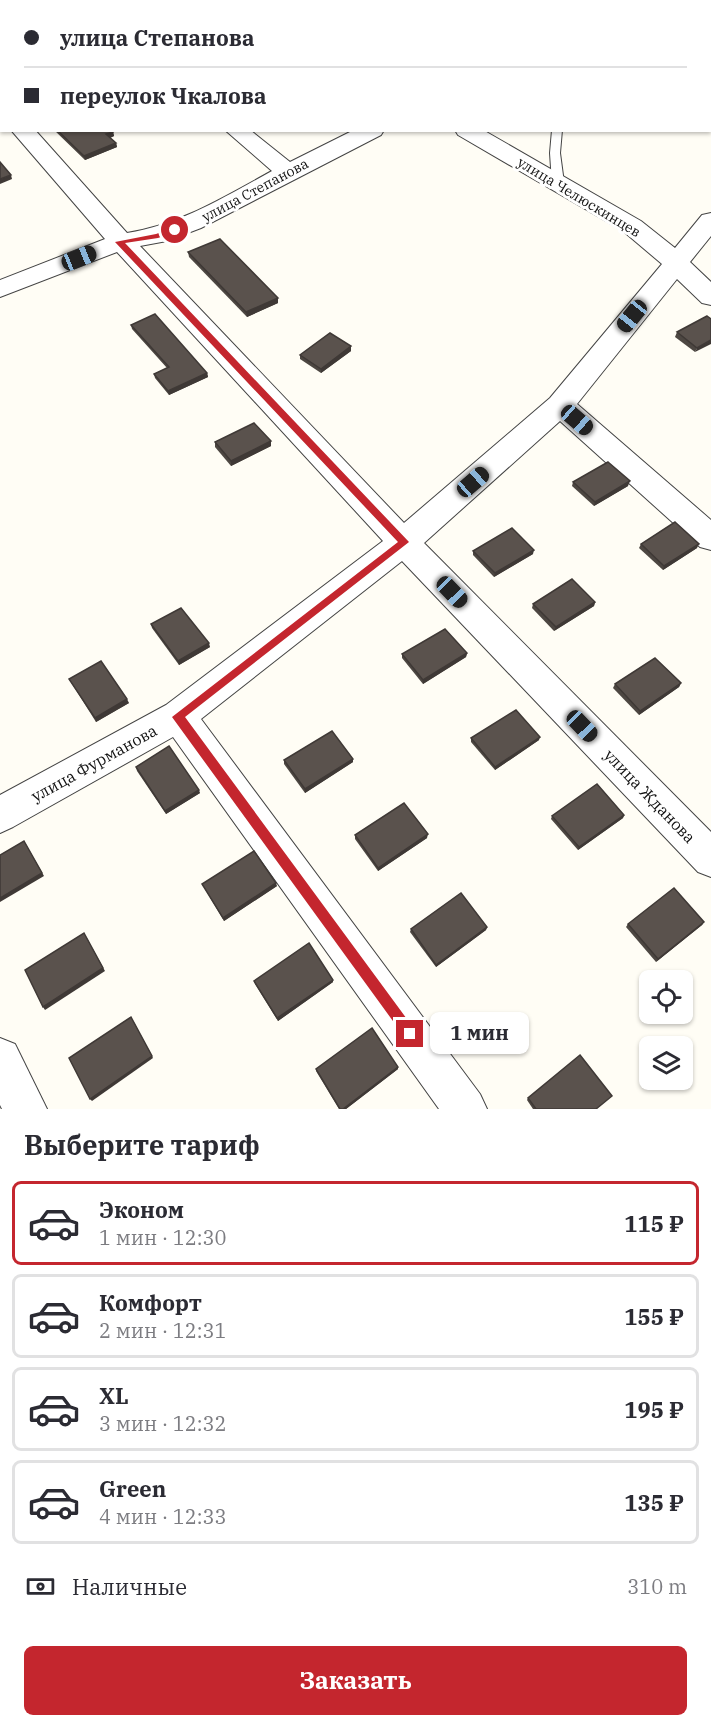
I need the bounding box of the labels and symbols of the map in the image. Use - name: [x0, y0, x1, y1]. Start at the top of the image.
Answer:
- street label: улица Челюскинцев: [514, 153, 644, 241]
- street label: улица Степанова: [199, 154, 312, 226]
- route start: [161, 216, 188, 243]
- car: [59, 243, 99, 273]
- car: [614, 296, 650, 336]
- car: [558, 401, 596, 439]
- car: [454, 463, 492, 501]
- car: [433, 573, 471, 611]
- car: [563, 707, 601, 745]
- street label: улица Фурманова: [28, 720, 161, 806]
- street label: улица Жданова: [600, 745, 700, 847]
- callout: 1 мин: [431, 1013, 530, 1055]
- route end: [396, 1020, 423, 1047]

